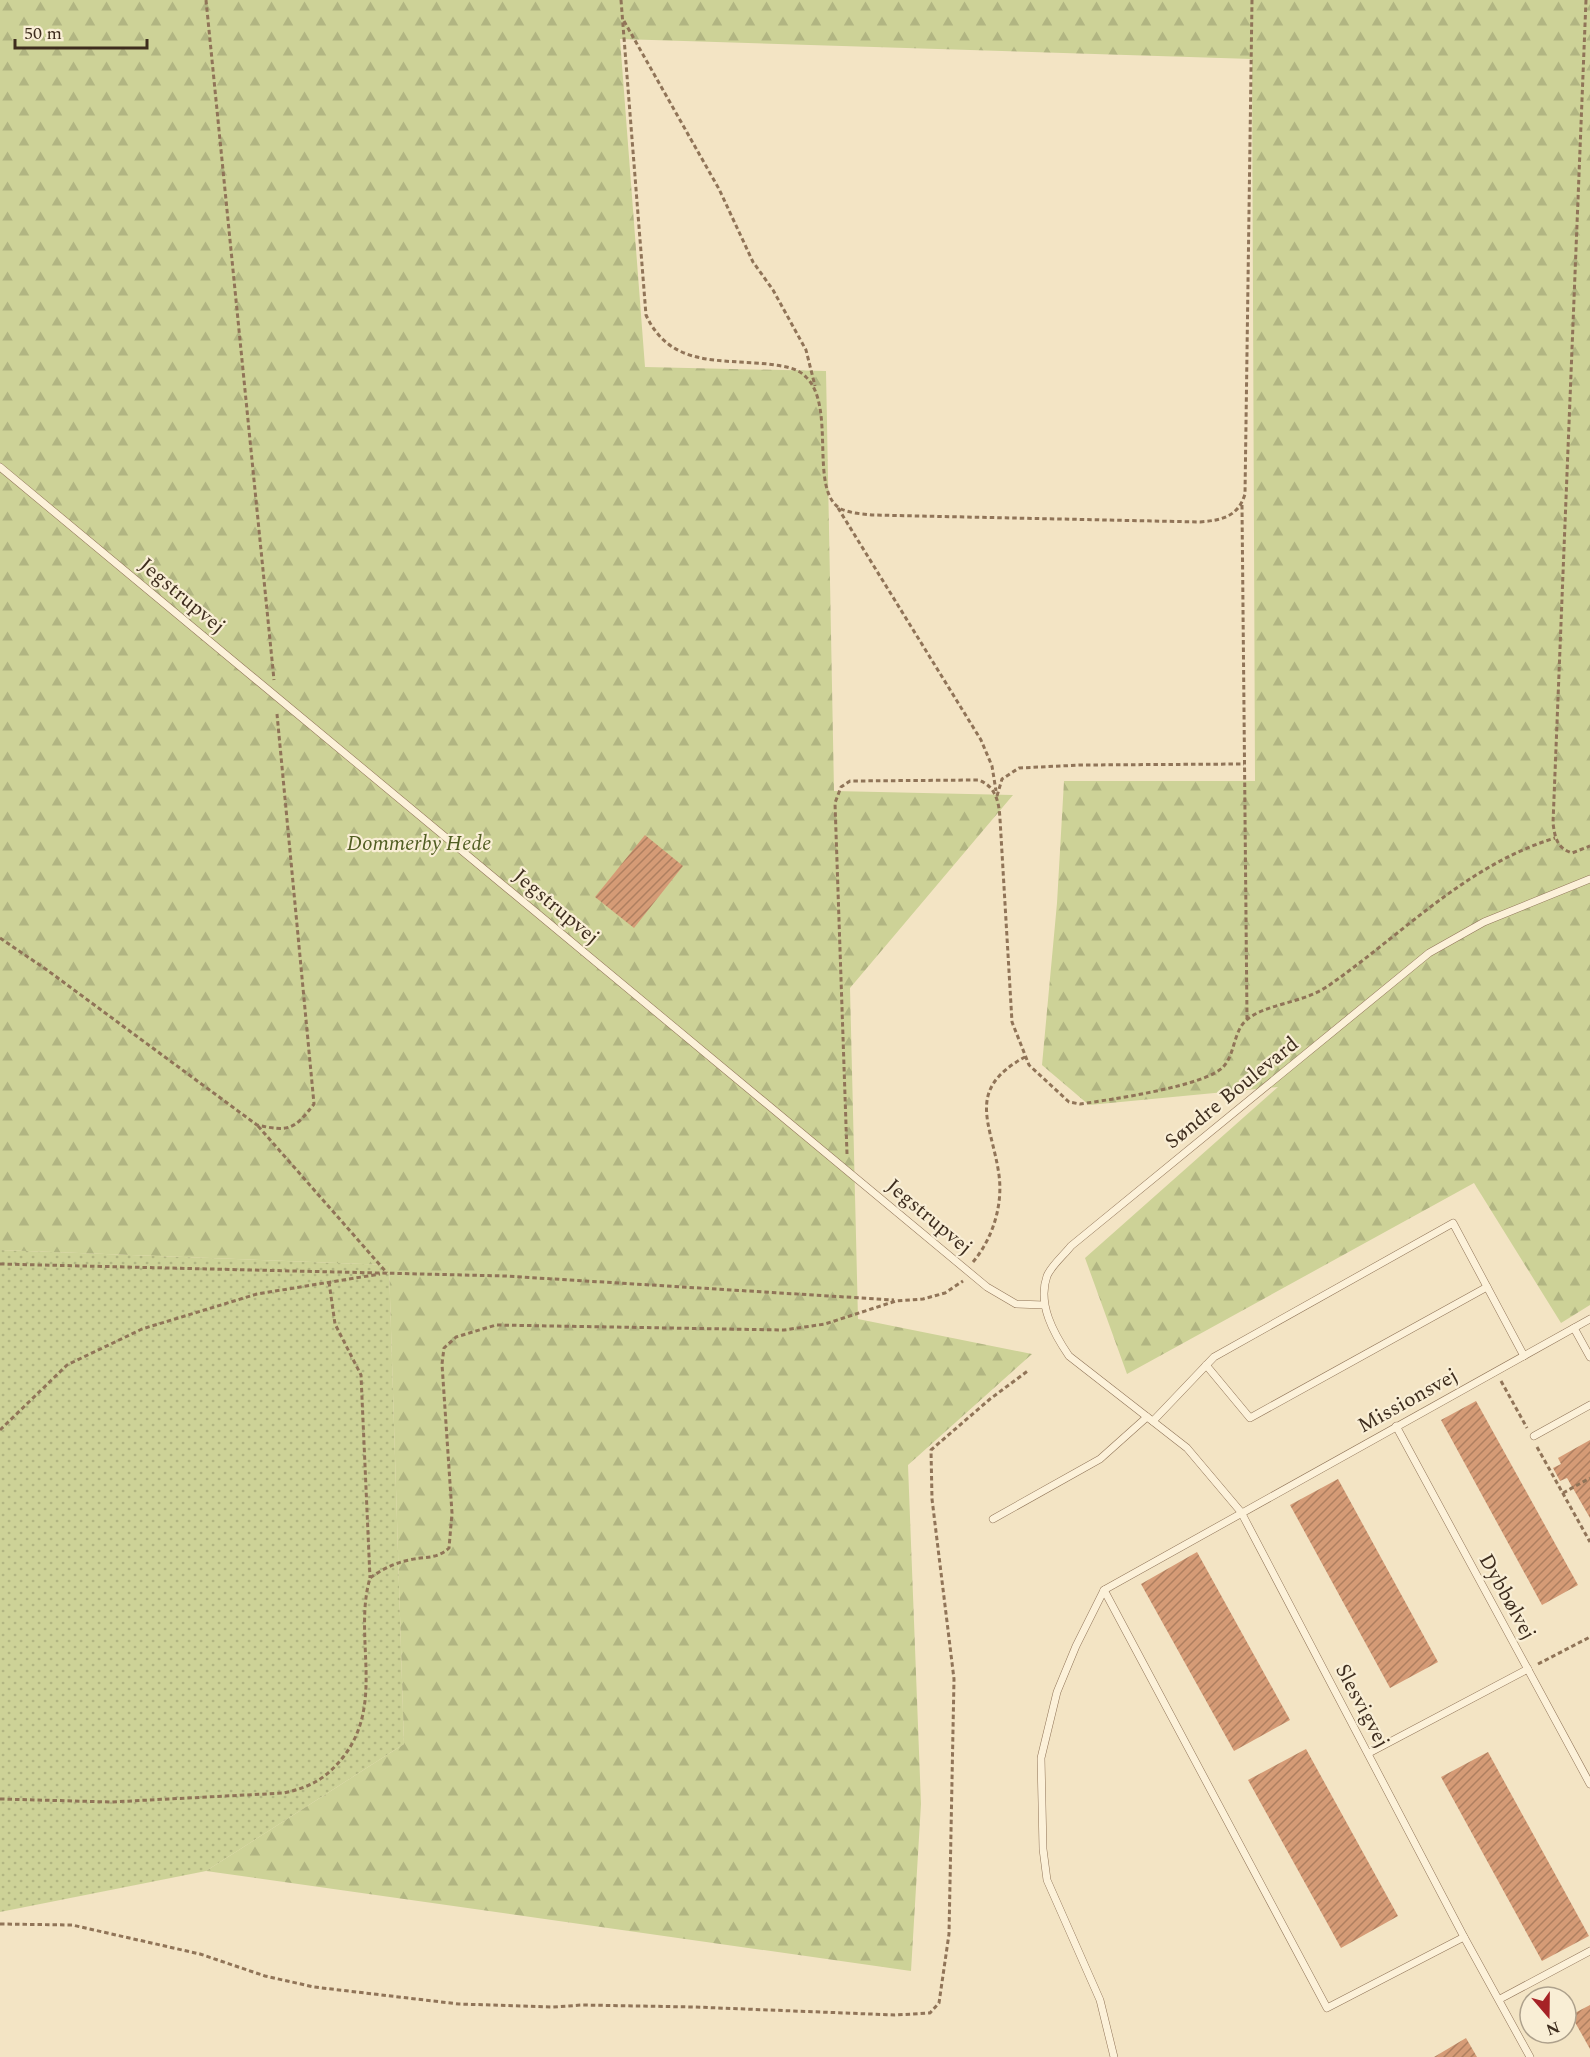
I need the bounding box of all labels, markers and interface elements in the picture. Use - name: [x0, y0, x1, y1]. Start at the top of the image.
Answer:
- scale bar: [15, 12, 147, 50]
- text: 50 m: [24, 20, 62, 47]
- street label: Jegstrupvej: [132, 550, 232, 642]
- park label: Dommerby Hede: [347, 828, 491, 860]
- street label: Jegstrupvej: [506, 861, 606, 953]
- street label: Søndre Boulevard: [1158, 1029, 1306, 1157]
- street label: Jegstrupvej: [879, 1171, 979, 1263]
- street label: Missionsvej: [1352, 1360, 1464, 1442]
- street label: Dybbølvej: [1470, 1548, 1544, 1646]
- street label: Slesvigvej: [1326, 1658, 1398, 1754]
- north arrow: [1518, 1985, 1578, 2045]
- text: N: [1543, 2015, 1563, 2042]

